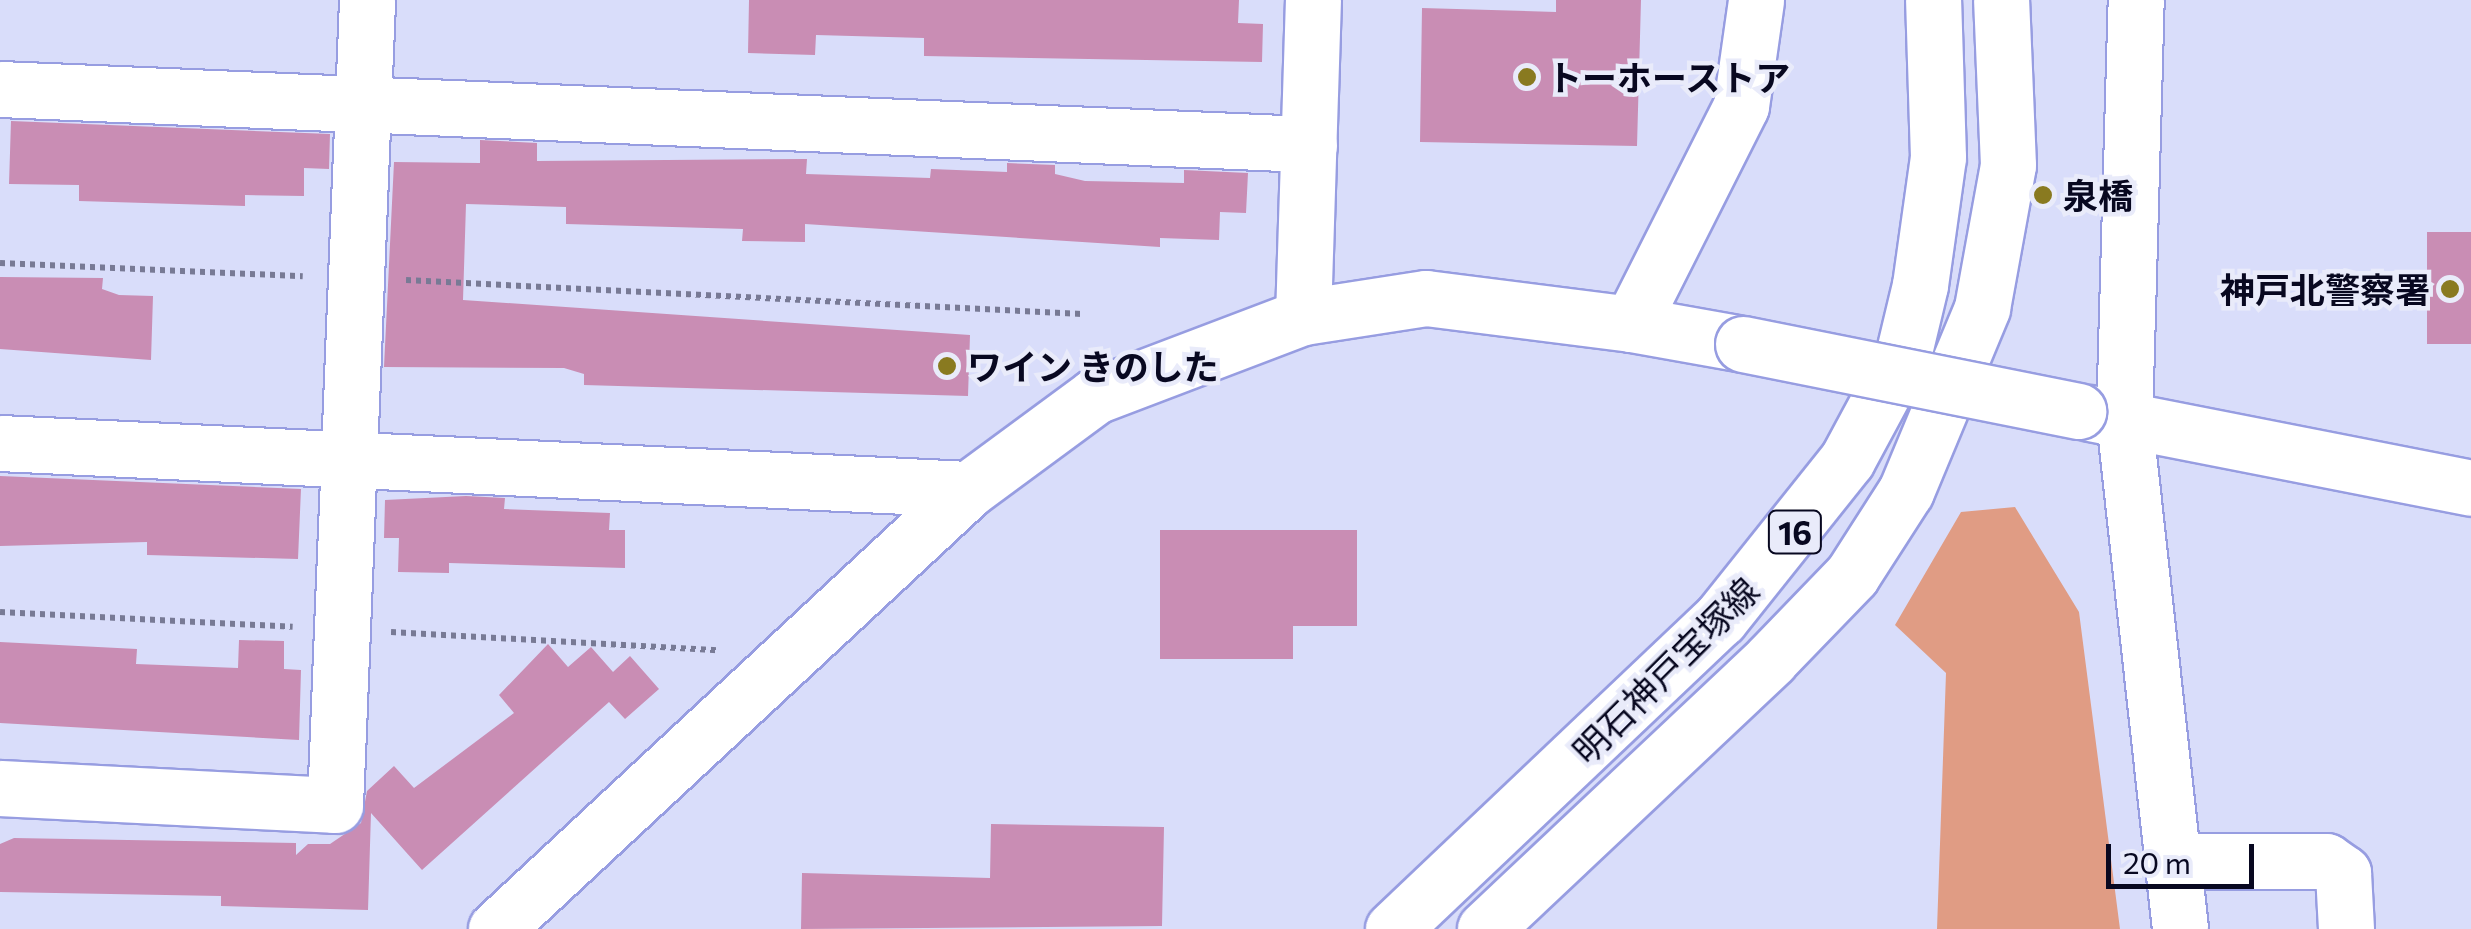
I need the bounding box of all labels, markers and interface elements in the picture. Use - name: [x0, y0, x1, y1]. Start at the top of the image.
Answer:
- place label: トーホーストア: [1547, 56, 1792, 98]
- marker: トーホーストア: [1516, 66, 1538, 88]
- place label: 泉橋: [2063, 174, 2133, 216]
- marker: 泉橋: [2032, 184, 2054, 206]
- place label: 神戸北警察署: [2220, 268, 2430, 310]
- marker: 神戸北警察署: [2439, 278, 2461, 300]
- place label: ワイン きのした: [967, 345, 1219, 387]
- marker: ワイン きのした: [936, 355, 958, 377]
- road number: 16: [1768, 505, 1822, 559]
- street label: 明石神戸宝塚線: [1564, 569, 1766, 771]
- scale bar: [2111, 824, 2258, 886]
- text: 20 m: [2123, 843, 2191, 880]

